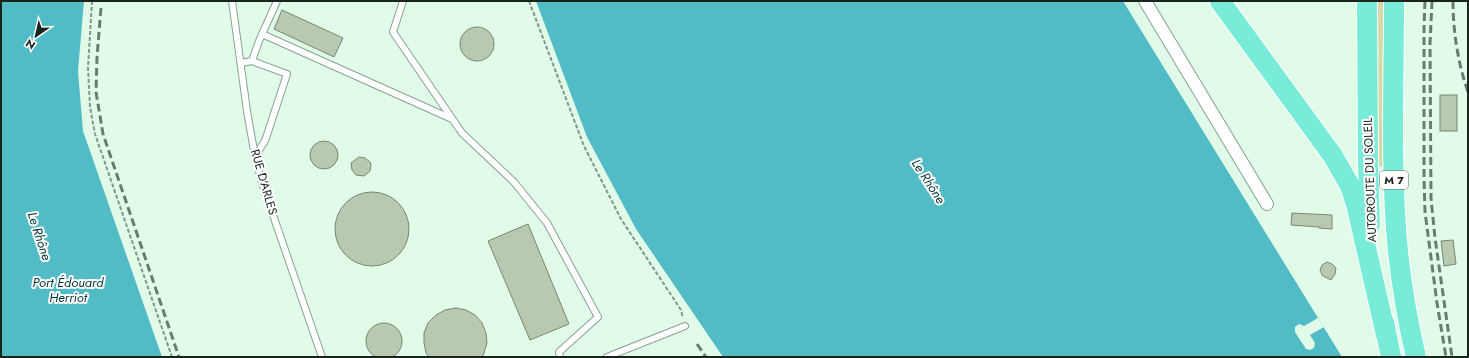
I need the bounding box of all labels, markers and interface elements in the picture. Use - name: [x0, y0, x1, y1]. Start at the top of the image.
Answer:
- north arrow: [16, 16, 56, 56]
- text: N: [22, 35, 39, 53]
- street label: AUTOROUTE DU SOLEIL: [1359, 117, 1381, 243]
- street label: RUE D'ARLES: [246, 147, 282, 217]
- water label: Le Rhône: [907, 155, 950, 208]
- road number: M 7: [1380, 171, 1408, 189]
- water label: Le Rhône: [23, 210, 56, 263]
- water label: Port Édouard Herriot: [32, 273, 104, 307]

